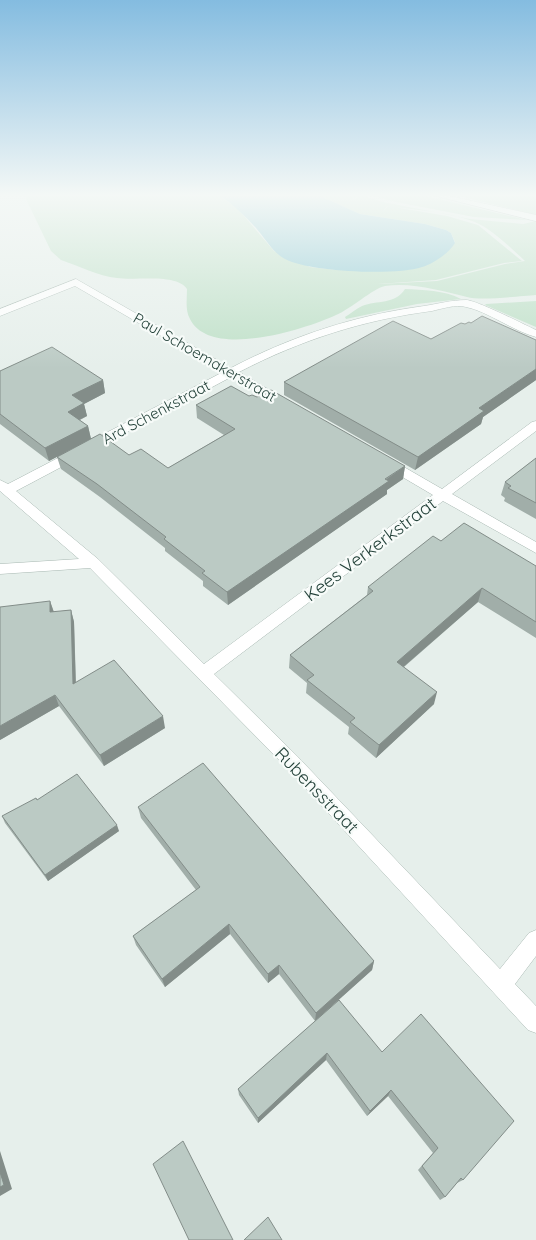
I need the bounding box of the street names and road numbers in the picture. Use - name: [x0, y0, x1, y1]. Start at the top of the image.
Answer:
- street label: Paul Schoemakerstraat: [130, 308, 280, 406]
- street label: Ard Schenkstraat: [99, 376, 213, 448]
- street label: Kees Verkerkstraat: [299, 492, 441, 606]
- street label: Rubensstraat: [270, 742, 364, 838]

